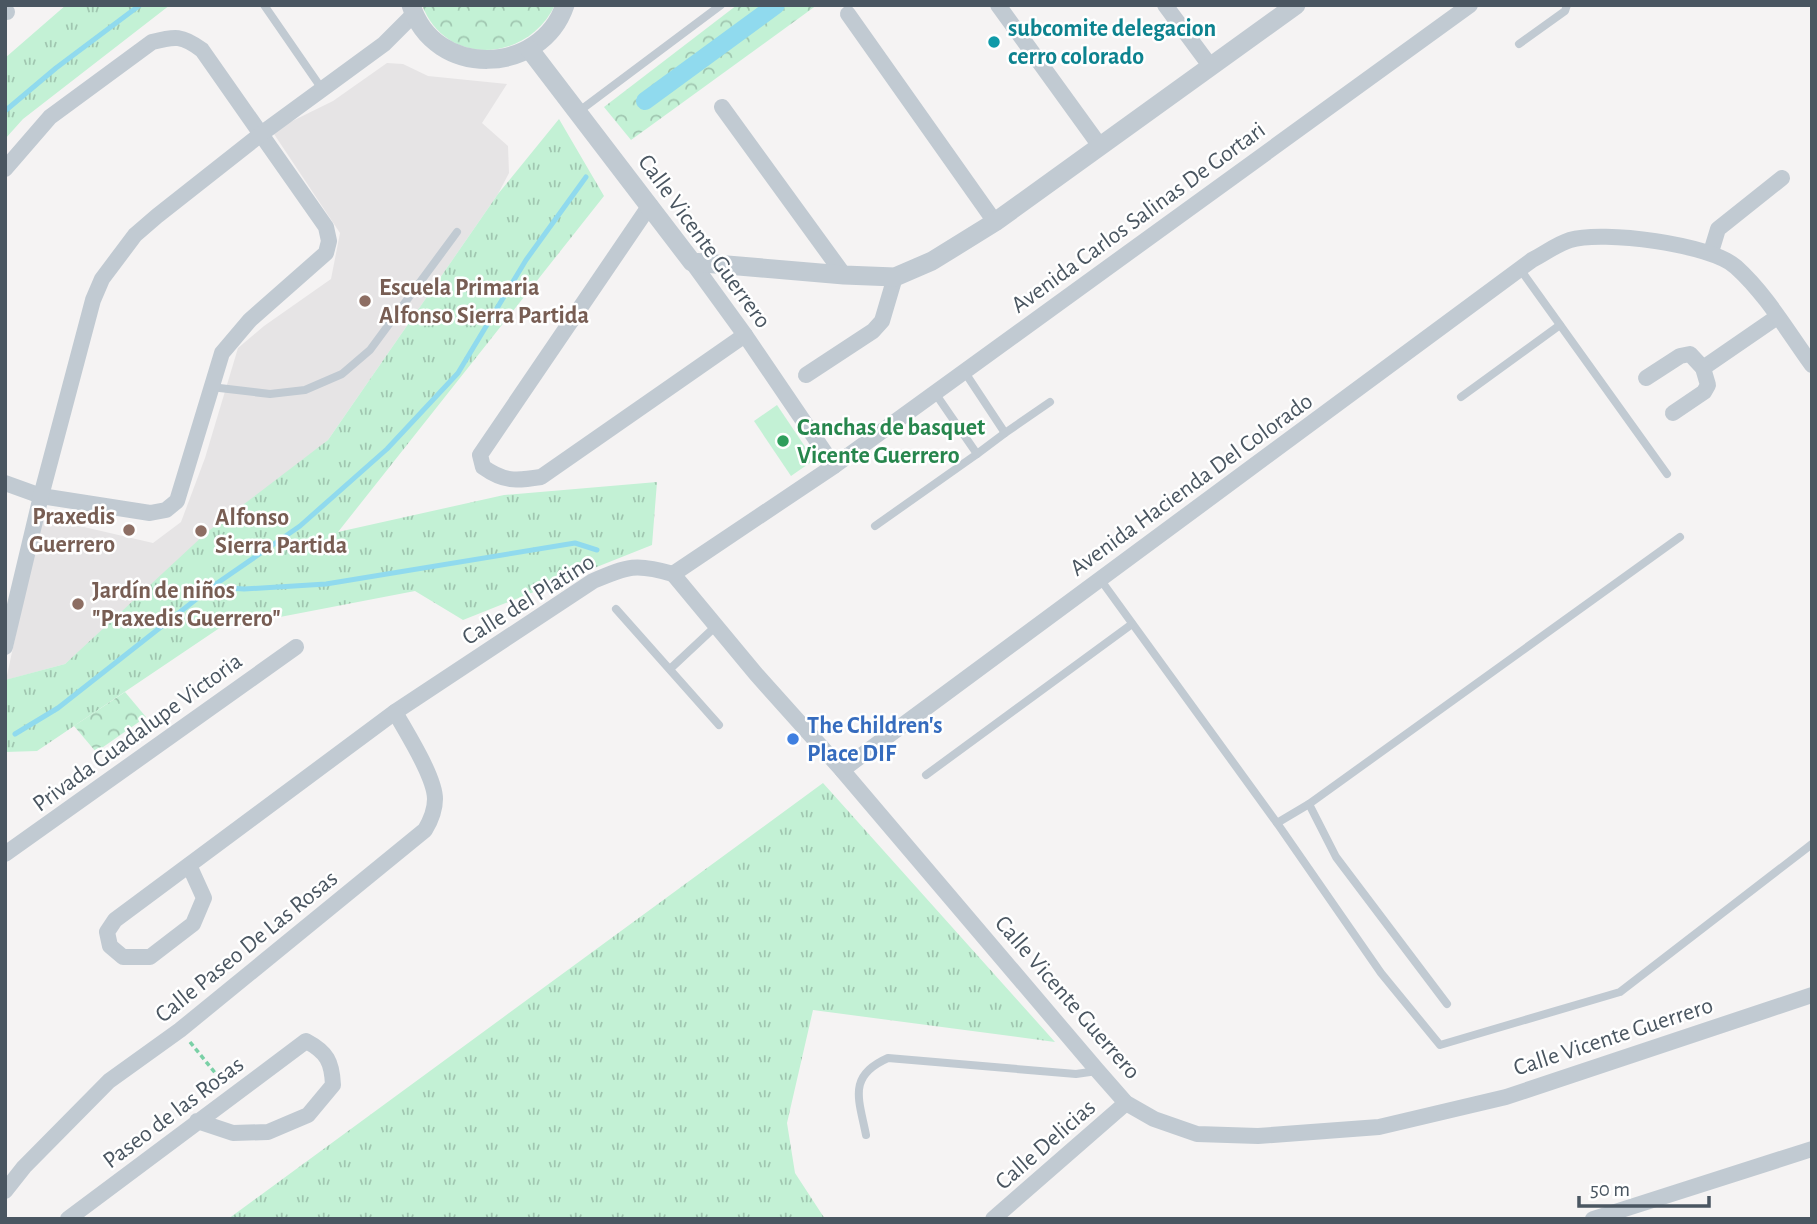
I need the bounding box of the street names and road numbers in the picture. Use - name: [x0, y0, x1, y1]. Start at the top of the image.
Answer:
- street label: Avenida Carlos Salinas De Gortari: [1007, 118, 1270, 318]
- street label: Calle Vicente Guerrero: [633, 150, 775, 333]
- street label: Avenida Hacienda Del Colorado: [1066, 389, 1317, 581]
- street label: Calle del Platino: [458, 550, 599, 650]
- street label: Privada Guadalupe Victoria: [28, 649, 247, 817]
- street label: Calle Paseo De Las Rosas: [151, 866, 342, 1027]
- street label: Calle Vicente Guerrero: [990, 911, 1145, 1084]
- street label: Calle Vicente Guerrero: [1511, 993, 1716, 1081]
- street label: Paseo de las Rosas: [99, 1052, 248, 1173]
- street label: Calle Delicias: [991, 1095, 1100, 1194]

